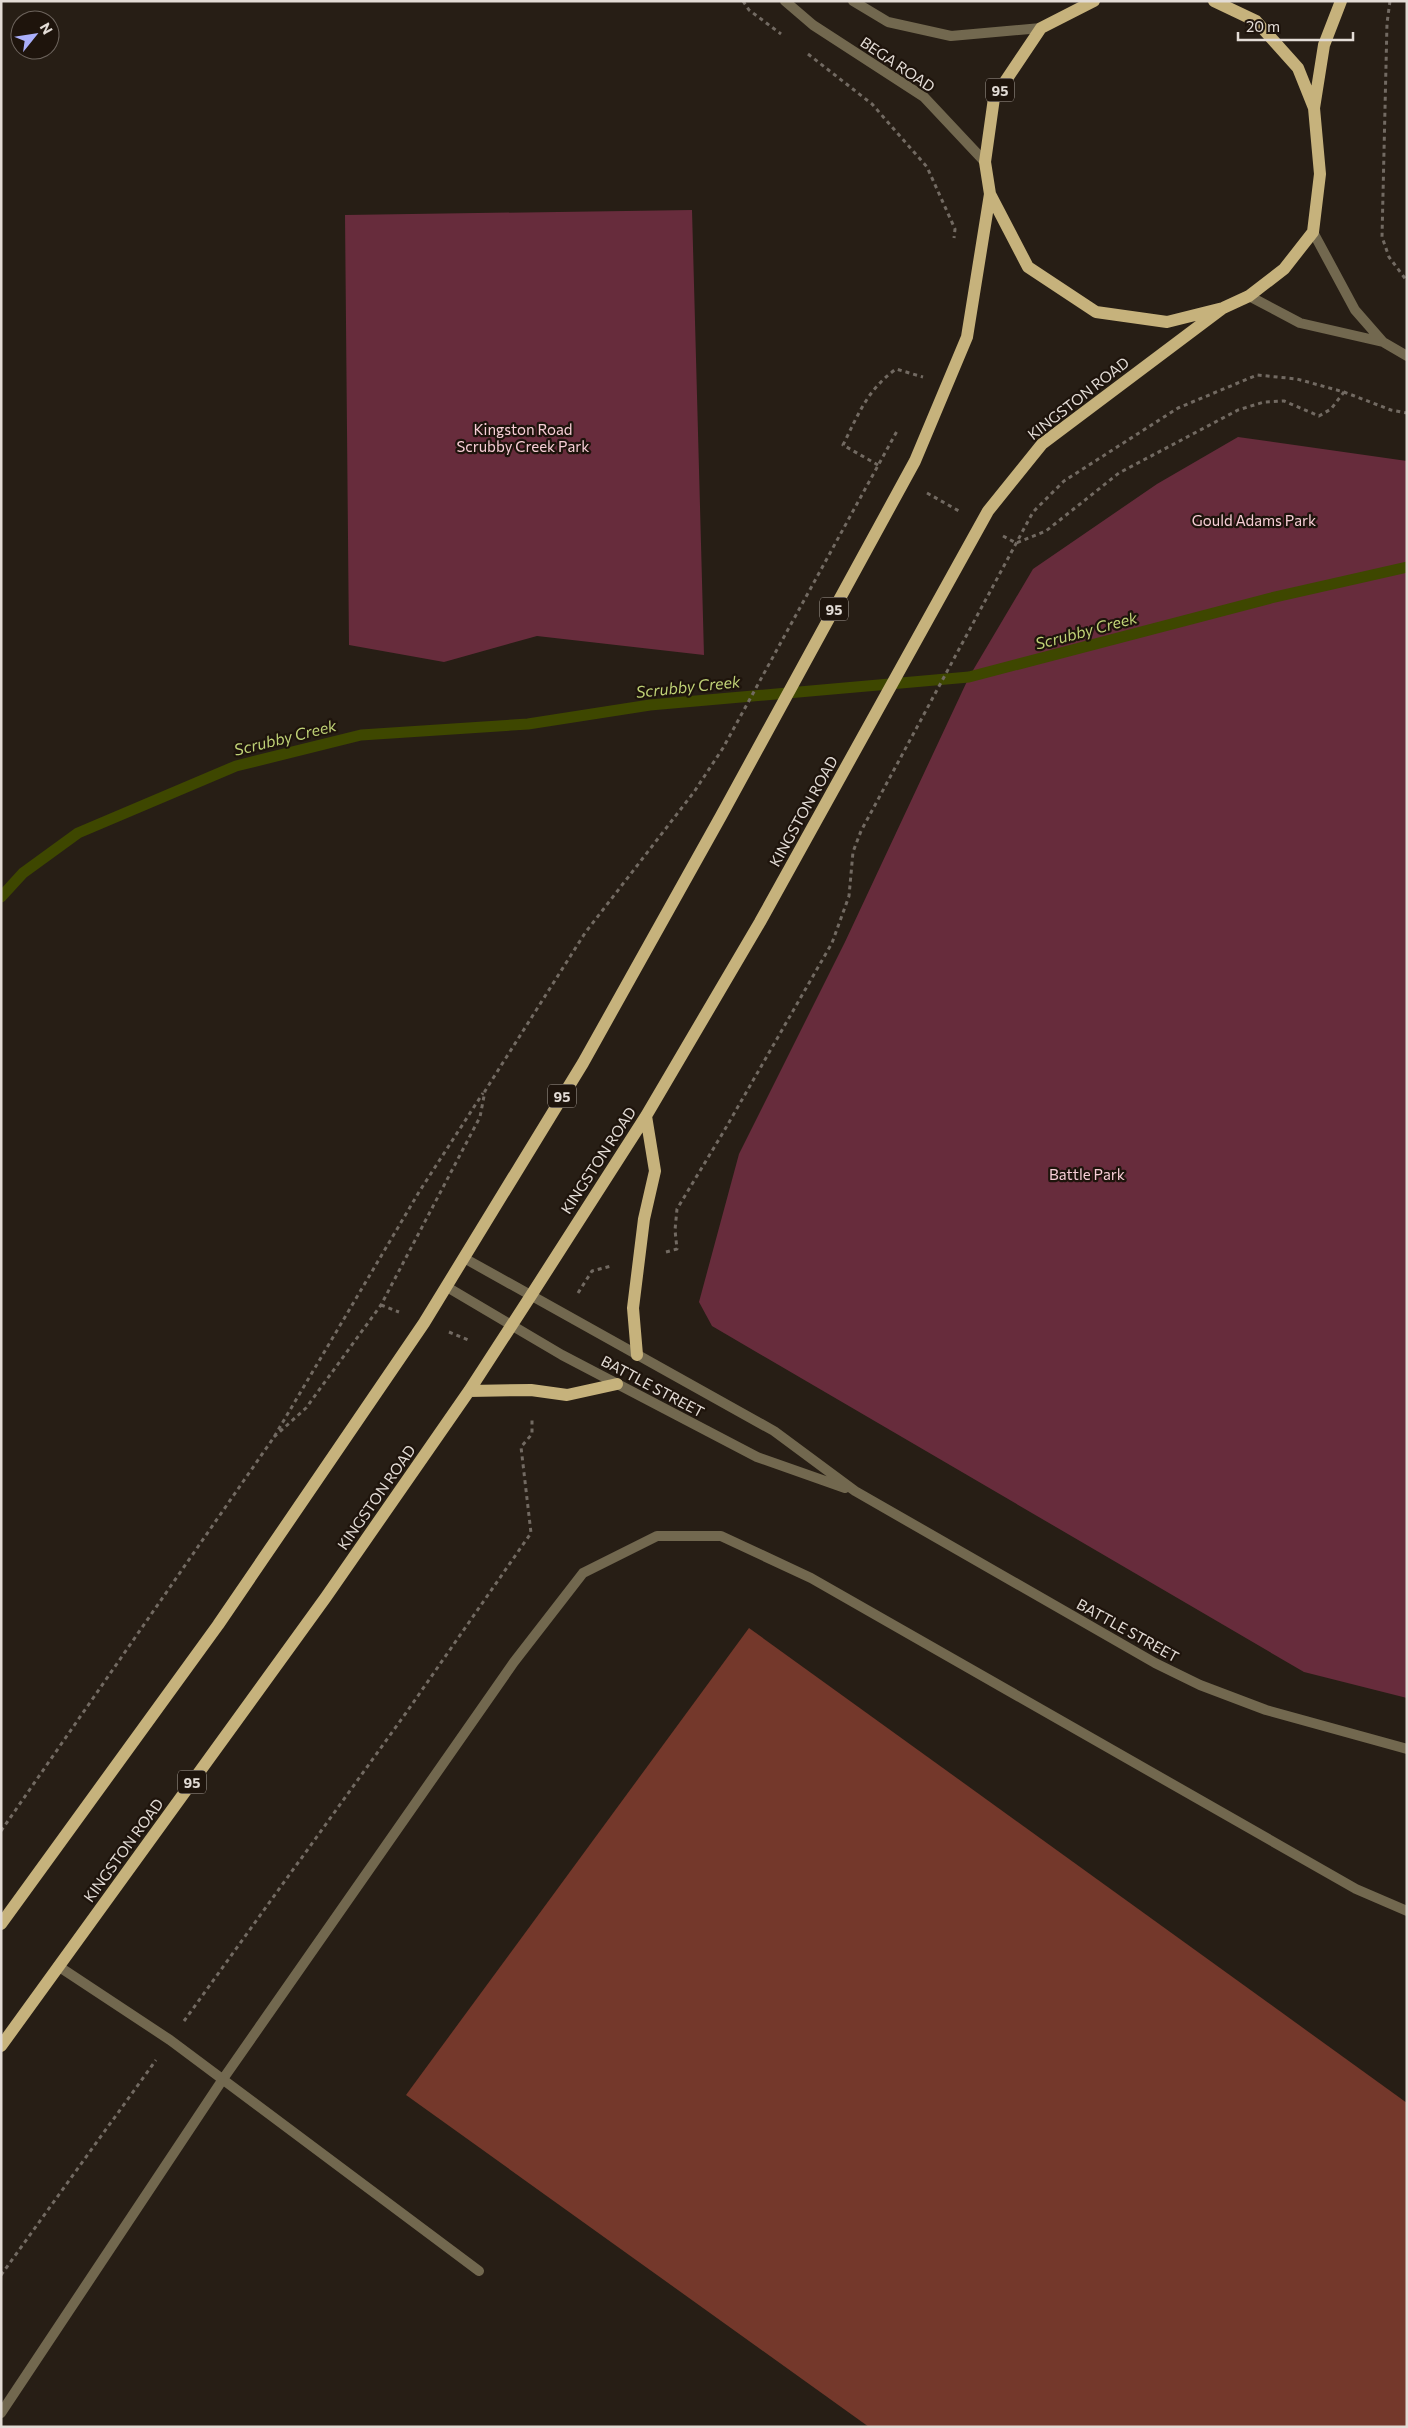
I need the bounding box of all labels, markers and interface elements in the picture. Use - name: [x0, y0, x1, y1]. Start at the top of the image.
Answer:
- north arrow: [10, 10, 60, 60]
- scale bar: [1238, 10, 1353, 42]
- text: 20 m: [1246, 17, 1280, 35]
- text: N: [37, 19, 57, 37]
- street label: BEGA ROAD: [857, 33, 939, 95]
- road number: 95: [986, 78, 1014, 102]
- street label: KINGSTON ROAD: [1024, 353, 1132, 443]
- park label: Kingston Road Scrubby Creek Park: [457, 420, 590, 455]
- park label: Gould Adams Park: [1192, 511, 1316, 529]
- road number: 95: [820, 598, 848, 620]
- water label: Scrubby Creek: [1033, 607, 1140, 653]
- water label: Scrubby Creek: [635, 671, 742, 701]
- water label: Scrubby Creek: [232, 715, 339, 759]
- street label: KINGSTON ROAD: [765, 753, 841, 869]
- road number: 95: [548, 1084, 576, 1108]
- street label: KINGSTON ROAD: [557, 1103, 639, 1217]
- park label: Battle Park: [1049, 1165, 1125, 1183]
- street label: BATTLE STREET: [598, 1351, 708, 1421]
- street label: KINGSTON ROAD: [333, 1441, 419, 1553]
- street label: BATTLE STREET: [1074, 1595, 1183, 1666]
- road number: 95: [178, 1770, 206, 1794]
- street label: KINGSTON ROAD: [79, 1795, 167, 1905]

